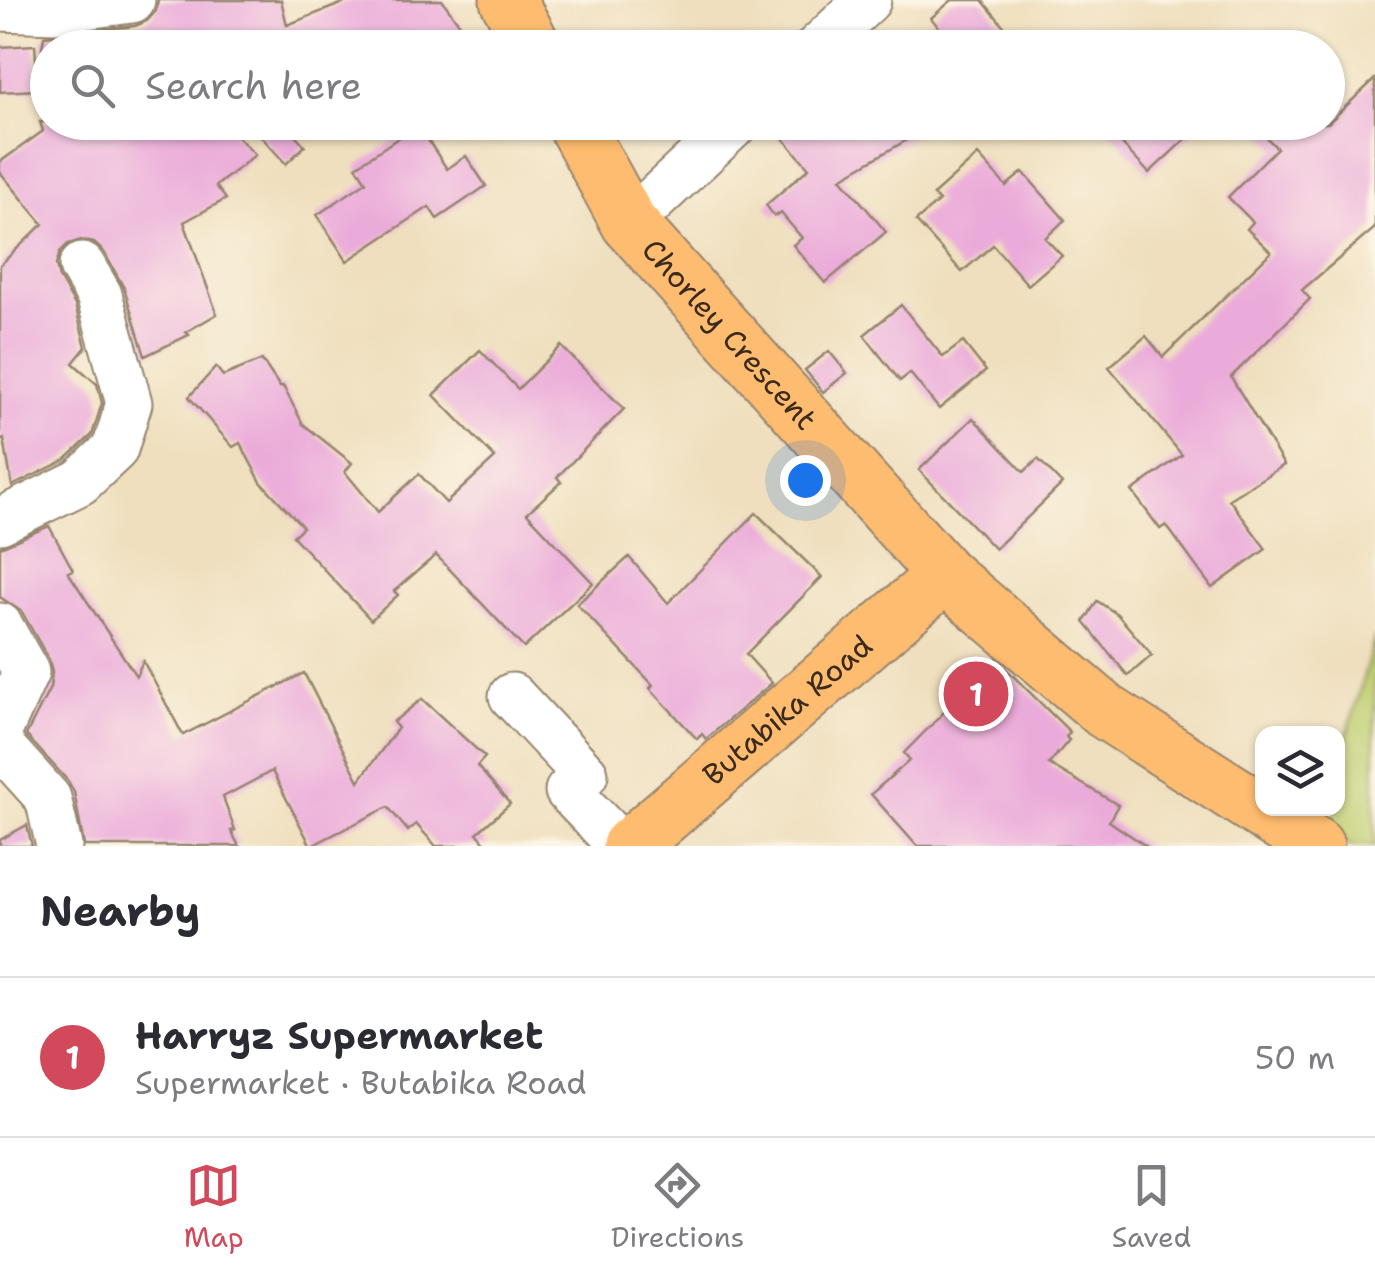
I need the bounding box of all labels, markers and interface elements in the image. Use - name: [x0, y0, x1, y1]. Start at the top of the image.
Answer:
- search box: [30, 30, 1345, 140]
- icon: search: [65, 58, 120, 113]
- text: Search here: [145, 60, 362, 111]
- street label: Chorley Crescent: [633, 230, 826, 439]
- your location: [780, 455, 831, 506]
- street label: Butabika Road: [694, 625, 881, 795]
- pin: 1: [944, 656, 1008, 732]
- map controls: [1255, 726, 1345, 816]
- button: layers: [1255, 726, 1345, 816]
- text: Nearby: [40, 883, 200, 939]
- text: Harryz Supermarket: [135, 1010, 543, 1061]
- text: 1: [65, 1036, 80, 1079]
- text: 50 m: [1255, 1036, 1335, 1079]
- text: Supermarket · Butabika Road: [135, 1061, 586, 1104]
- tab: Map: [184, 1158, 244, 1256]
- tab: Directions: [611, 1158, 744, 1256]
- tab: Saved: [1112, 1158, 1191, 1256]

